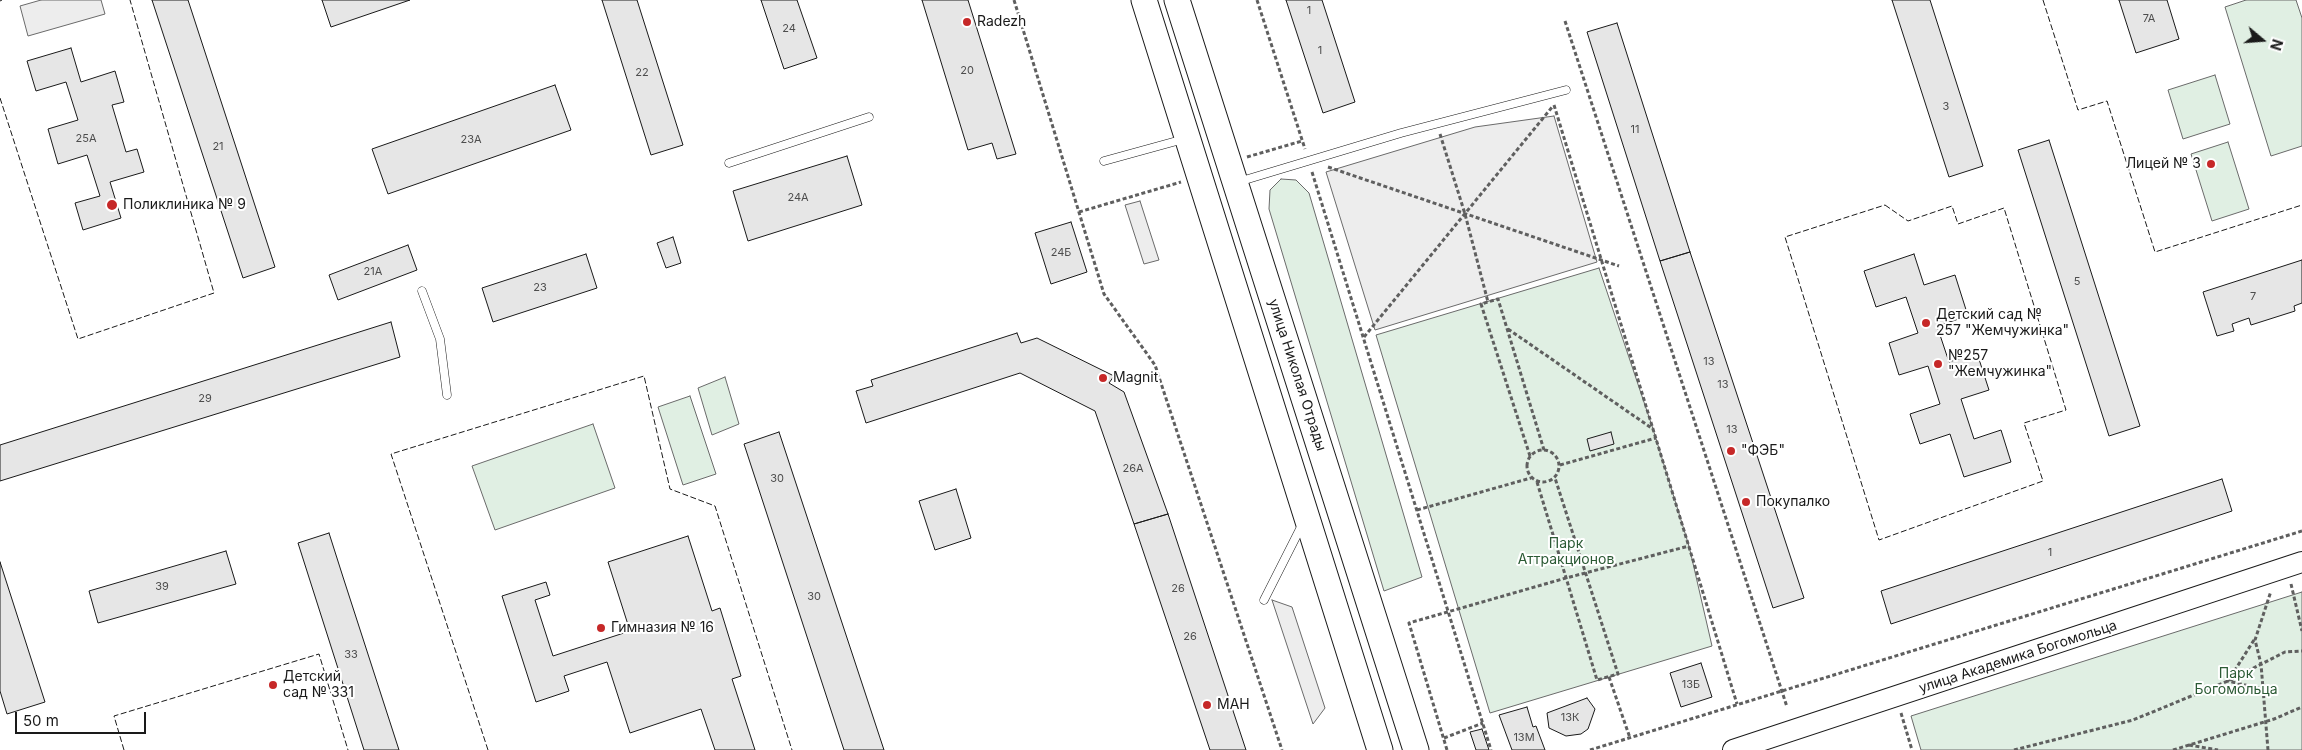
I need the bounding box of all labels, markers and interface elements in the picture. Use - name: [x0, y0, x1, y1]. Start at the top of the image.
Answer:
- house number: 1: [1307, 4, 1311, 18]
- house number: 7А: [2143, 12, 2155, 26]
- place label: Radezh: [977, 14, 1026, 30]
- north arrow: [2237, 15, 2287, 65]
- marker: Radezh: [961, 16, 973, 28]
- house number: 24: [782, 22, 796, 36]
- text: N: [2267, 37, 2286, 52]
- house number: 1: [1318, 44, 1322, 58]
- house number: 20: [960, 64, 974, 78]
- house number: 22: [635, 66, 649, 80]
- house number: 3: [1943, 100, 1949, 114]
- house number: 11: [1631, 123, 1639, 137]
- house number: 25А: [76, 132, 96, 146]
- house number: 23А: [460, 133, 482, 147]
- house number: 21: [212, 140, 224, 154]
- place label: Лицей № 3: [2126, 156, 2201, 172]
- marker: Лицей № 3: [2205, 158, 2217, 170]
- house number: 24А: [787, 191, 809, 205]
- place label: Поликлиника № 9: [123, 197, 246, 213]
- marker: Поликлиника № 9: [105, 198, 119, 212]
- house number: 24Б: [1051, 246, 1071, 260]
- house number: 21А: [364, 265, 382, 279]
- house number: 5: [2074, 275, 2080, 289]
- house number: 23: [533, 281, 547, 295]
- house number: 7: [2250, 290, 2256, 304]
- street label: улица Николая Отрады: [1264, 297, 1330, 453]
- place label: Детский сад № 257 "Жемчужинка": [1936, 307, 2069, 340]
- marker: Детский сад № 257 "Жемчужинка": [1920, 317, 1932, 329]
- place label: №257 "Жемчужинка": [1948, 348, 2052, 381]
- house number: 13: [1703, 355, 1715, 369]
- marker: №257 "Жемчужинка": [1932, 358, 1944, 370]
- place label: Magnit: [1113, 370, 1158, 386]
- marker: Magnit: [1097, 372, 1109, 384]
- house number: 13: [1717, 378, 1729, 392]
- house number: 29: [198, 392, 212, 406]
- house number: 13: [1726, 423, 1738, 437]
- place label: "ФЭБ": [1741, 443, 1785, 459]
- marker: "ФЭБ": [1725, 445, 1737, 457]
- house number: 26А: [1122, 462, 1144, 476]
- house number: 30: [770, 472, 784, 486]
- place label: Покупалко: [1756, 494, 1830, 510]
- marker: Покупалко: [1740, 496, 1752, 508]
- park label: Парк Аттракционов: [1518, 536, 1614, 568]
- house number: 1: [2048, 546, 2052, 560]
- house number: 39: [155, 580, 169, 594]
- house number: 26: [1171, 582, 1185, 596]
- house number: 30: [807, 590, 821, 604]
- street label: улица Академика Богомольца: [1917, 617, 2119, 697]
- place label: Гимназия № 16: [611, 620, 714, 636]
- marker: Гимназия № 16: [595, 622, 607, 634]
- house number: 26: [1183, 630, 1197, 644]
- house number: 33: [344, 648, 358, 662]
- park label: Парк Богомольца: [2195, 666, 2277, 699]
- place label: Детский сад № 331: [283, 669, 354, 702]
- house number: 13Б: [1682, 678, 1700, 692]
- marker: Детский сад № 331: [267, 679, 279, 691]
- place label: МАН: [1217, 697, 1250, 713]
- marker: МАН: [1201, 699, 1213, 711]
- scale bar: [18, 702, 149, 734]
- text: 50 m: [23, 711, 59, 730]
- house number: 13К: [1561, 711, 1579, 725]
- house number: 13М: [1513, 731, 1535, 745]

